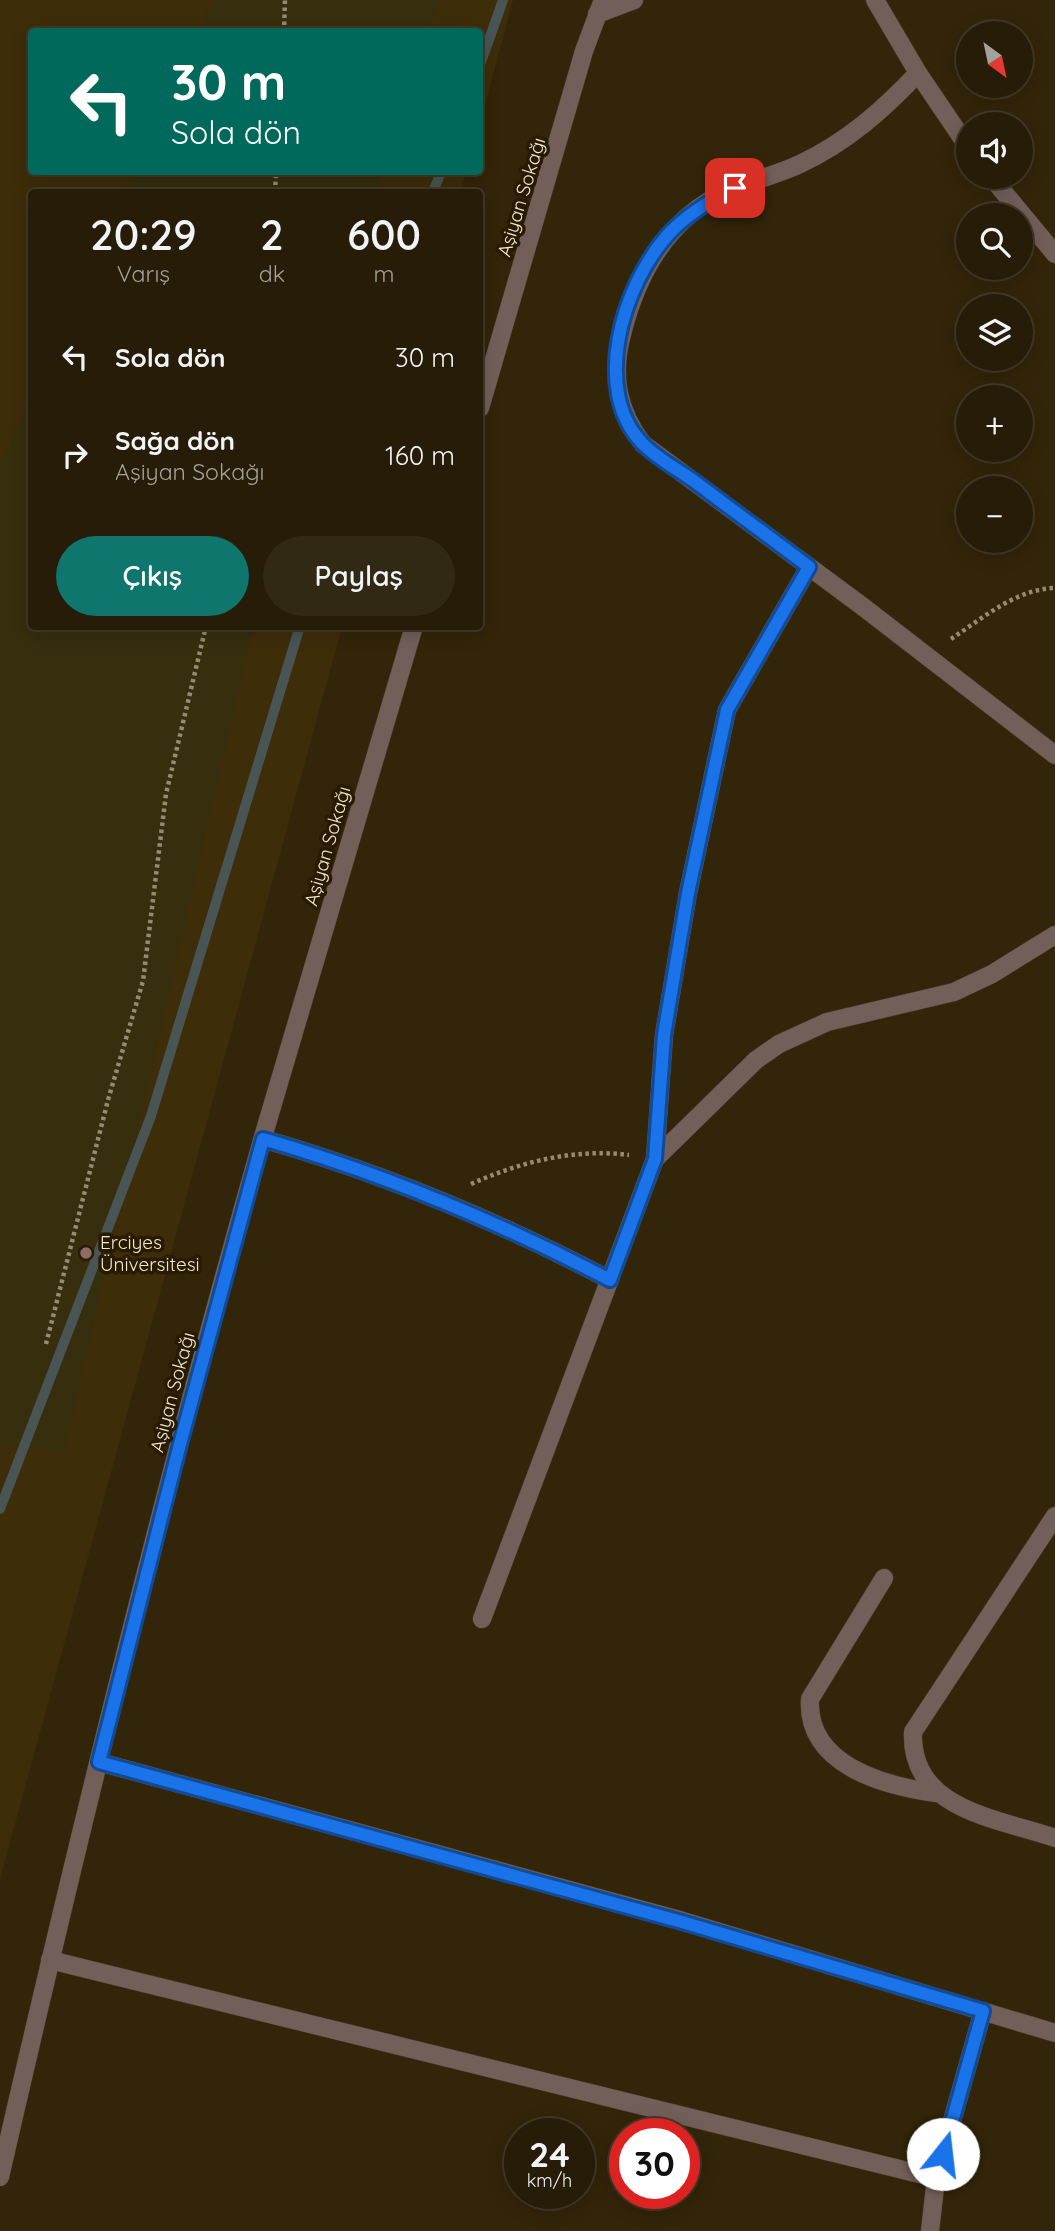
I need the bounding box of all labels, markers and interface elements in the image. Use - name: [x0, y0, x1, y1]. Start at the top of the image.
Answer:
- north arrow: [956, 21, 1032, 98]
- map controls: [956, 21, 1033, 553]
- text: 30 m: [171, 51, 286, 112]
- icon: left: [56, 56, 147, 147]
- text: Sola dön: [171, 112, 301, 152]
- button: sound: [956, 112, 1033, 189]
- street label: Aşiyan Sokağı: [491, 134, 551, 260]
- pin: [705, 158, 765, 218]
- icon: arrive: [716, 169, 754, 207]
- button: search: [956, 203, 1033, 280]
- text: 20:29: [90, 208, 197, 261]
- text: 2: [260, 208, 284, 261]
- text: 600: [347, 208, 421, 261]
- text: Varış: [117, 259, 170, 288]
- text: dk: [259, 259, 285, 288]
- text: m: [374, 259, 394, 288]
- button: layers: [956, 294, 1033, 371]
- icon: left: [56, 338, 94, 376]
- text: Sola dön: [115, 341, 225, 374]
- text: 30 m: [395, 341, 455, 374]
- button: +: [956, 385, 1033, 462]
- text: Sağa dön: [115, 424, 235, 457]
- icon: right: [56, 436, 94, 474]
- text: 160 m: [385, 439, 455, 472]
- text: Aşiyan Sokağı: [115, 457, 264, 486]
- button: −: [956, 476, 1033, 553]
- button: Çıkış: [56, 536, 249, 616]
- button: Paylaş: [263, 536, 455, 616]
- street label: Aşiyan Sokağı: [298, 783, 356, 909]
- place label: Erciyes Üniversitesi: [100, 1230, 200, 1276]
- marker: Erciyes Üniversitesi: [78, 1245, 94, 1261]
- street label: Aşiyan Sokağı: [144, 1329, 200, 1455]
- position arrow: [906, 2117, 980, 2191]
- speed limit sign: 30: [609, 2118, 700, 2209]
- text: 24: [529, 2132, 570, 2176]
- text: km/h: [527, 2169, 572, 2192]

